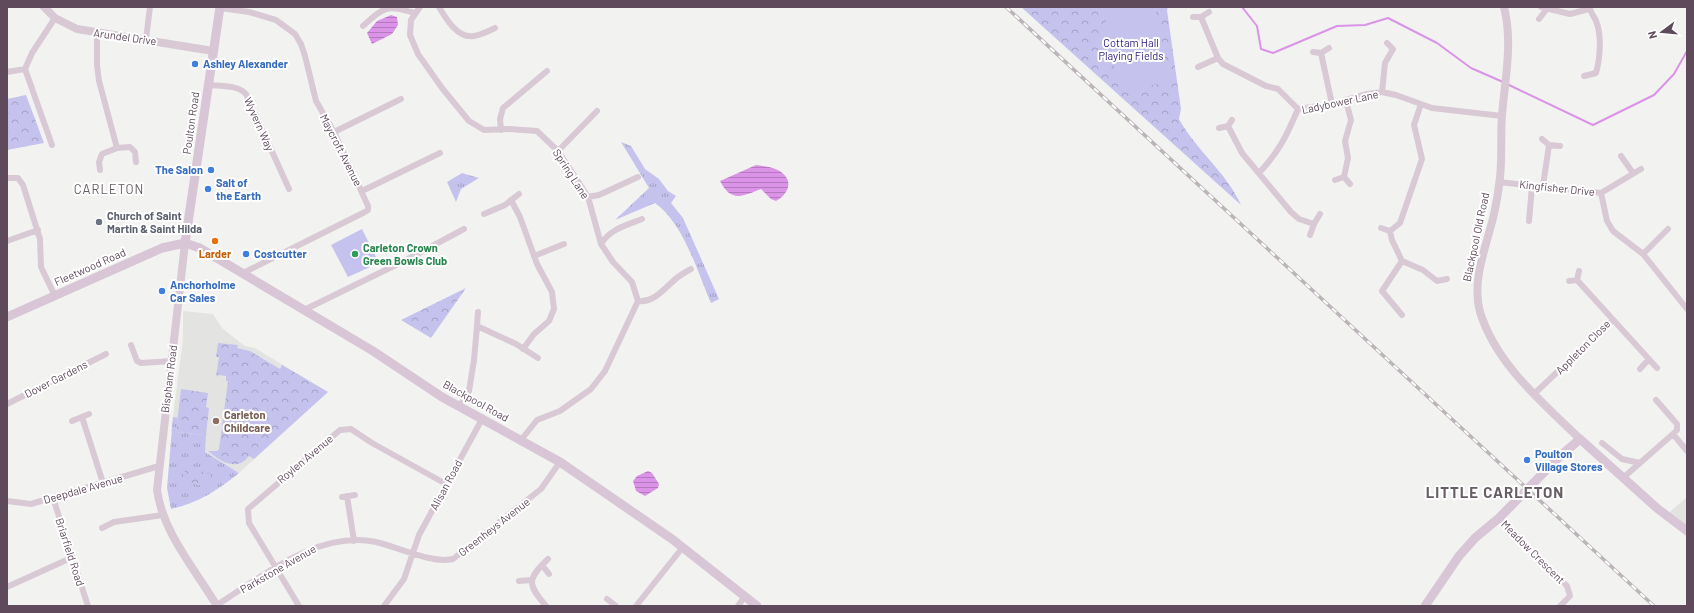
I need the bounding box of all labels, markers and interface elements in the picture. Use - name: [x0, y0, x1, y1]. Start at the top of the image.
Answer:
- north arrow: [1642, 12, 1682, 52]
- street label: Arundel Drive: [93, 26, 158, 47]
- text: N: [1645, 30, 1659, 40]
- park label: Cottam Hall Playing Fields: [1098, 36, 1164, 62]
- place label: Ashley Alexander: [203, 57, 289, 70]
- marker: Ashley Alexander: [190, 59, 200, 69]
- street label: Ladybower Lane: [1300, 87, 1380, 116]
- street label: Poulton Road: [180, 91, 201, 155]
- street label: Wyvern Way: [242, 95, 277, 153]
- street label: Maycroft Avenue: [318, 112, 365, 188]
- street label: Spring Lane: [550, 146, 592, 201]
- place label: The Salon: [155, 163, 203, 176]
- marker: The Salon: [206, 165, 216, 175]
- place label: Salt of the Earth: [216, 176, 261, 202]
- street label: Kingfisher Drive: [1519, 177, 1596, 198]
- district label: CARLETON: [74, 181, 144, 197]
- marker: Salt of the Earth: [203, 184, 213, 194]
- street label: Blackpool Old Road: [1460, 191, 1491, 283]
- place label: Church of Saint Martin & Saint Hilda: [107, 209, 202, 235]
- marker: Church of Saint Martin & Saint Hilda: [94, 217, 104, 227]
- marker: Larder: [210, 236, 220, 246]
- place label: Carleton Crown Green Bowls Club: [363, 241, 447, 267]
- street label: Fleetwood Road: [52, 245, 127, 288]
- place label: Larder: [199, 247, 232, 260]
- place label: Costcutter: [254, 247, 308, 260]
- marker: Costcutter: [241, 249, 251, 259]
- marker: Carleton Crown Green Bowls Club: [350, 249, 360, 259]
- place label: Anchorholme Car Sales: [170, 278, 236, 304]
- marker: Anchorholme Car Sales: [157, 286, 167, 296]
- street label: Appleton Close: [1553, 317, 1613, 377]
- street label: Bispham Road: [158, 344, 179, 414]
- street label: Dover Gardens: [22, 357, 89, 400]
- street label: Blackpool Road: [441, 377, 511, 424]
- place label: Carleton Childcare: [224, 408, 270, 434]
- marker: Carleton Childcare: [211, 416, 221, 426]
- street label: Roylen Avenue: [274, 431, 335, 486]
- place label: Poulton Village Stores: [1535, 447, 1603, 473]
- marker: Poulton Village Stores: [1522, 455, 1532, 465]
- street label: Alisan Road: [427, 457, 464, 512]
- street label: Deepdale Avenue: [42, 471, 124, 506]
- district label: LITTLE CARLETON: [1426, 483, 1564, 501]
- street label: Greenheys Avenue: [455, 495, 532, 559]
- street label: Briarfield Road: [53, 516, 88, 588]
- street label: Meadow Crescent: [1499, 517, 1568, 586]
- street label: Parkstone Avenue: [237, 541, 318, 596]

